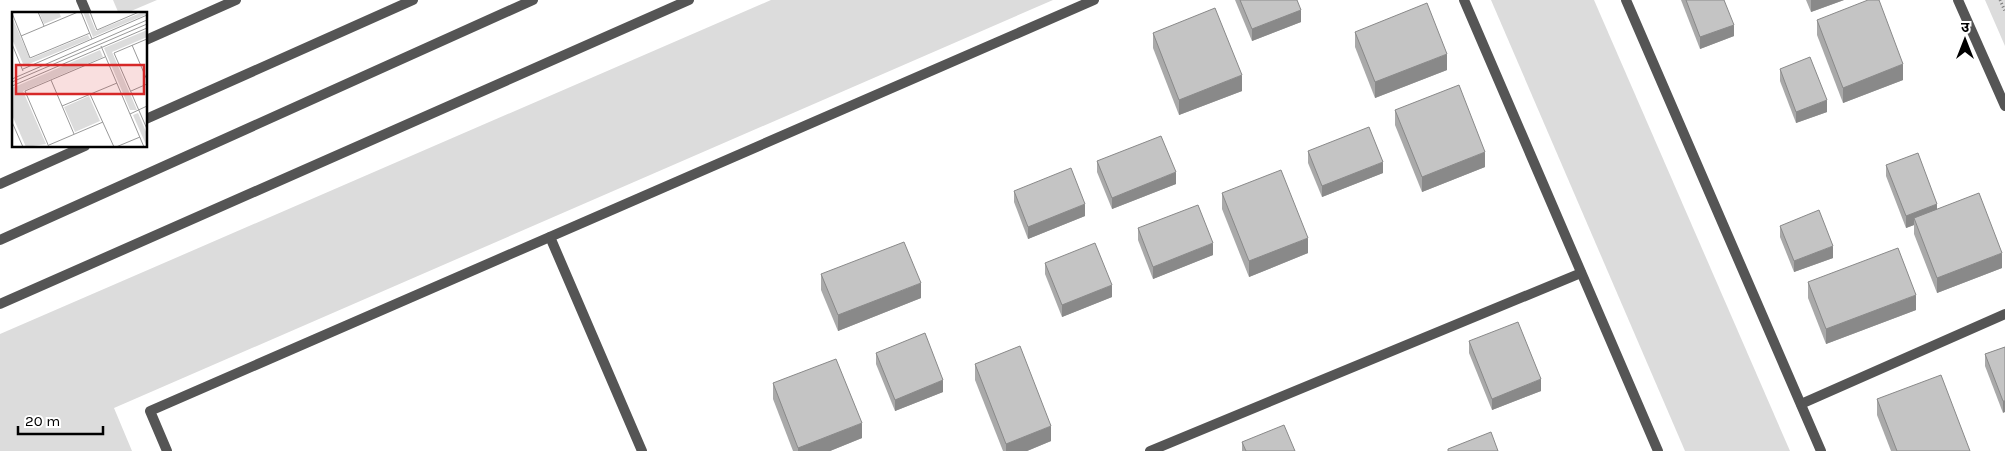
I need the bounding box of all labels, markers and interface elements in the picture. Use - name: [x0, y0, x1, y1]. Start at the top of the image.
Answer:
- inset map: [12, 12, 148, 148]
- north arrow: [1940, 15, 1990, 65]
- text: उ: [1961, 19, 1970, 36]
- scale bar: [18, 404, 102, 436]
- text: 20 m: [25, 412, 60, 430]

